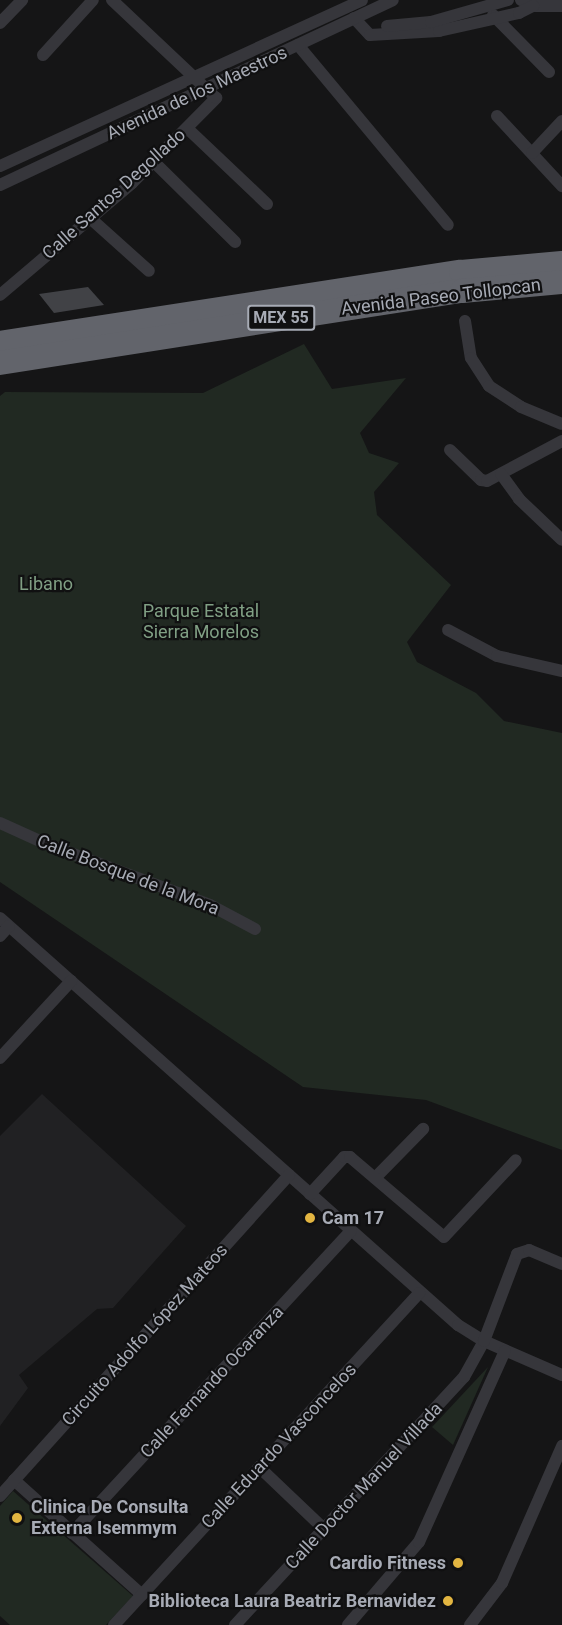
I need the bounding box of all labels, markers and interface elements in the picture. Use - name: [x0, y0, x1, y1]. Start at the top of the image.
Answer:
- street label: Avenida de los Maestros: [103, 42, 291, 144]
- street label: Calle Santos Degollado: [38, 124, 190, 264]
- street label: Avenida Paseo Tollopcan: [340, 274, 542, 320]
- road number: MEX 55: [246, 305, 316, 331]
- park label: Libano: [19, 573, 73, 595]
- park label: Parque Estatal Sierra Morelos: [143, 601, 259, 644]
- street label: Calle Bosque de la Mora: [34, 830, 222, 920]
- place label: Cam 17: [322, 1207, 384, 1229]
- marker: Cam 17: [303, 1211, 317, 1225]
- street label: Circuito Adolfo López Mateos: [58, 1240, 232, 1430]
- street label: Calle Fernando Ocaranza: [136, 1301, 288, 1463]
- street label: Calle Eduardo Vasconcelos: [197, 1359, 361, 1533]
- street label: Calle Doctor Manuel Villada: [281, 1398, 447, 1574]
- place label: Clinica De Consulta Externa Isemmym: [31, 1497, 188, 1540]
- marker: Clinica De Consulta Externa Isemmym: [8, 1509, 26, 1527]
- place label: Cardio Fitness: [330, 1552, 446, 1574]
- marker: Cardio Fitness: [451, 1556, 465, 1570]
- place label: Biblioteca Laura Beatriz Bernavidez: [149, 1590, 436, 1612]
- marker: Biblioteca Laura Beatriz Bernavidez: [441, 1594, 455, 1608]

